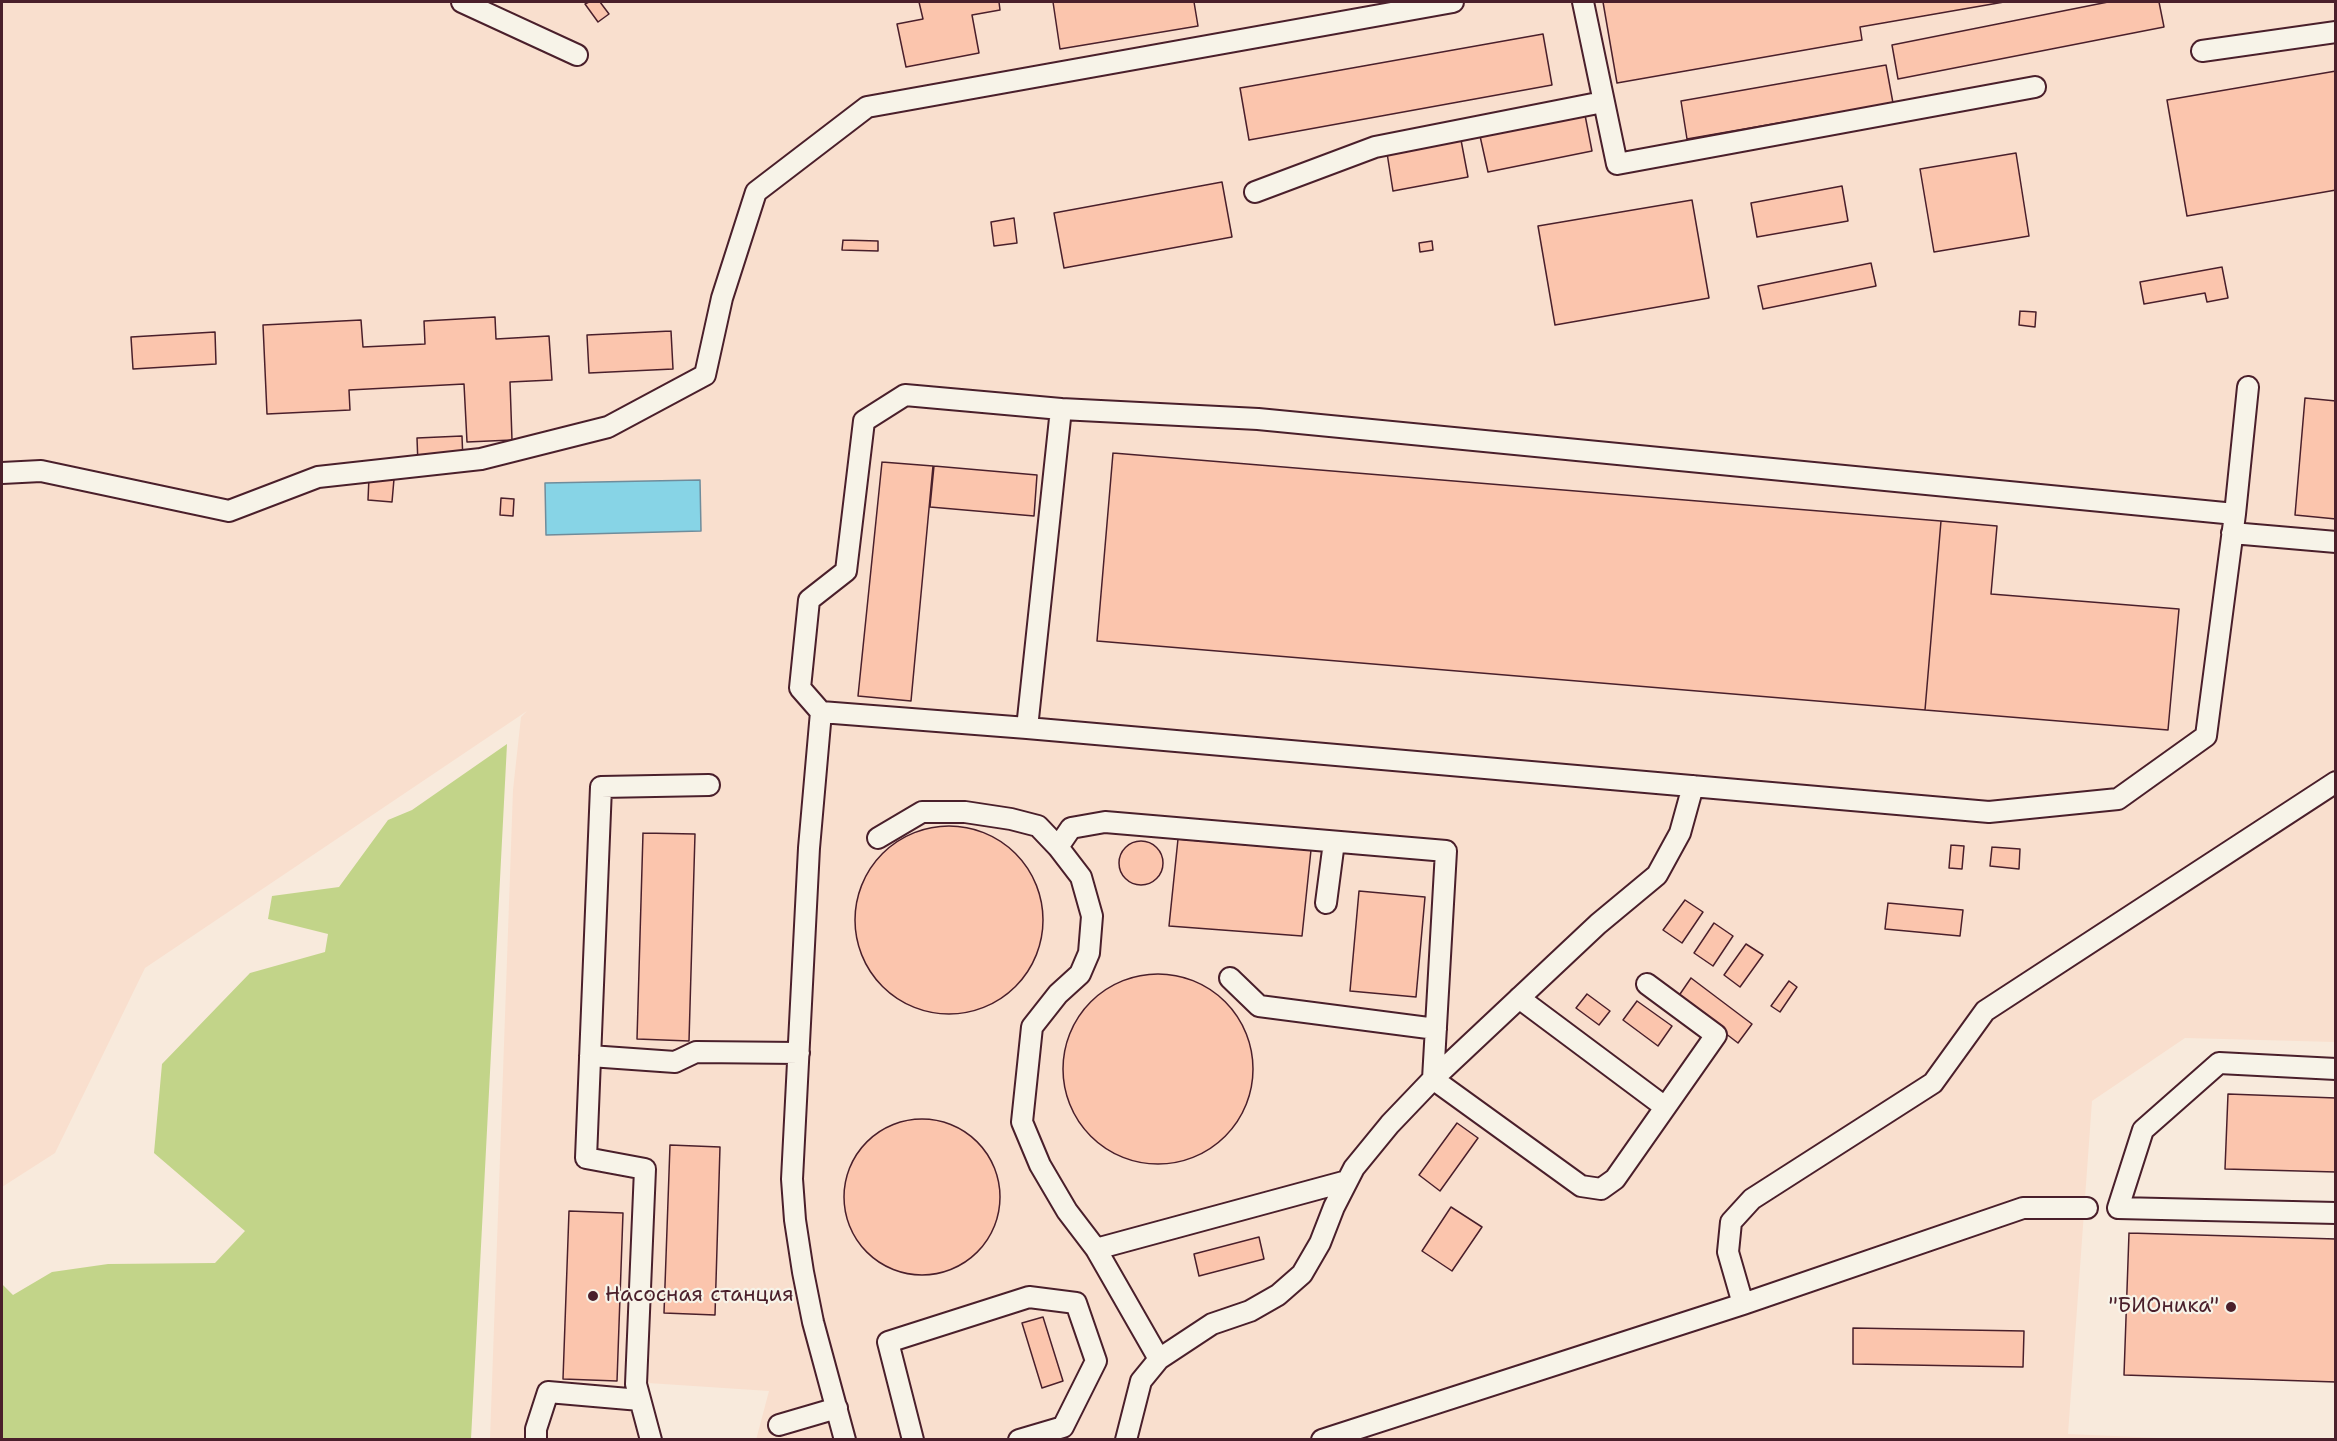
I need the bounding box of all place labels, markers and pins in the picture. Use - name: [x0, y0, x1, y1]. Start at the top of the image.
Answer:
- place label: Насосная станция: [605, 1283, 794, 1309]
- marker: Насосная станция: [586, 1289, 600, 1303]
- place label: "БИОника": [2109, 1294, 2219, 1320]
- marker: "БИОника": [2224, 1300, 2238, 1314]

